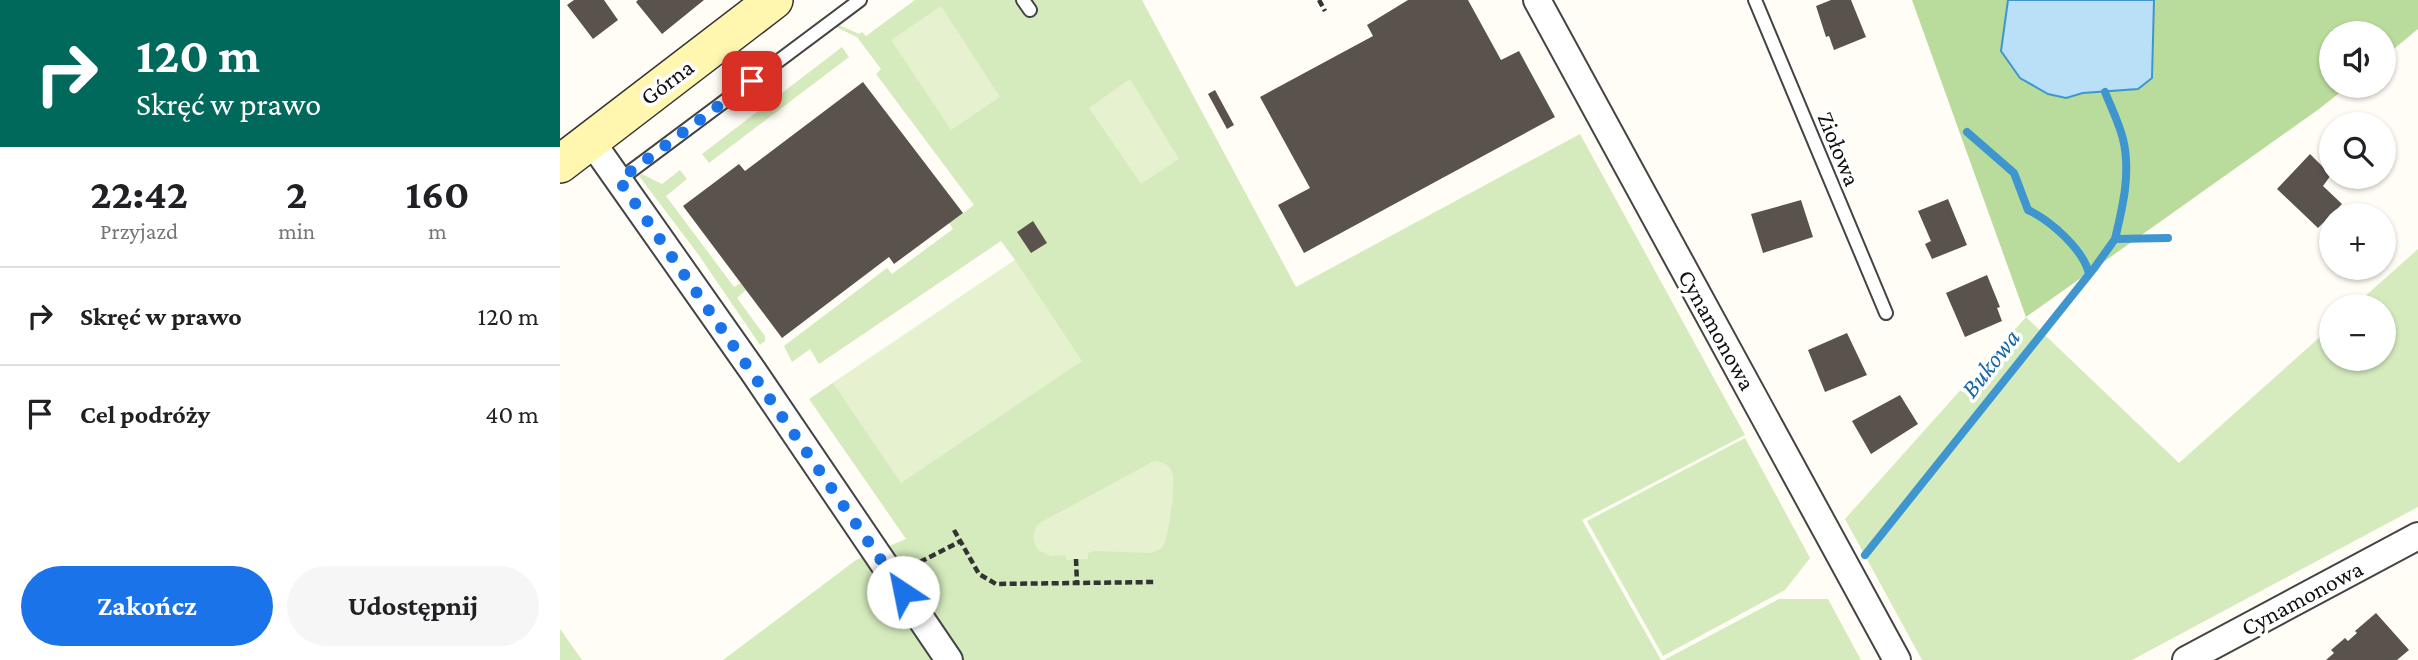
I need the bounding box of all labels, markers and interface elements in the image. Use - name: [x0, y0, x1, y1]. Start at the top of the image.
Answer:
- map controls: [2319, 21, 2396, 371]
- button: sound: [2319, 21, 2396, 98]
- icon: right: [21, 28, 112, 119]
- text: 120 m: [136, 28, 260, 83]
- pin: [722, 51, 782, 111]
- street label: Górna: [635, 53, 699, 110]
- icon: arrive: [733, 62, 771, 100]
- text: Skręć w prawo: [136, 86, 321, 122]
- street label: Ziołowa: [1812, 108, 1866, 190]
- button: search: [2319, 112, 2396, 189]
- text: 22:42: [90, 170, 188, 217]
- text: 2: [286, 170, 307, 217]
- text: 160: [405, 170, 470, 217]
- button: +: [2319, 203, 2396, 280]
- text: Przyjazd: [100, 218, 178, 244]
- text: min: [278, 218, 315, 244]
- text: m: [428, 218, 447, 244]
- street label: Cynamonowa: [1673, 265, 1762, 395]
- button: −: [2319, 294, 2396, 371]
- icon: right: [21, 297, 59, 335]
- text: Skręć w prawo: [80, 302, 242, 331]
- text: 120 m: [478, 302, 539, 331]
- water label: Bukowa: [1955, 324, 2026, 403]
- icon: arrive: [21, 395, 59, 433]
- text: Cel podróży: [80, 400, 210, 429]
- text: 40 m: [485, 400, 539, 429]
- street label: Cynamonowa: [2236, 554, 2367, 641]
- position arrow: [866, 555, 940, 629]
- button: Zakończ: [21, 566, 273, 646]
- button: Udostępnij: [287, 566, 539, 646]

